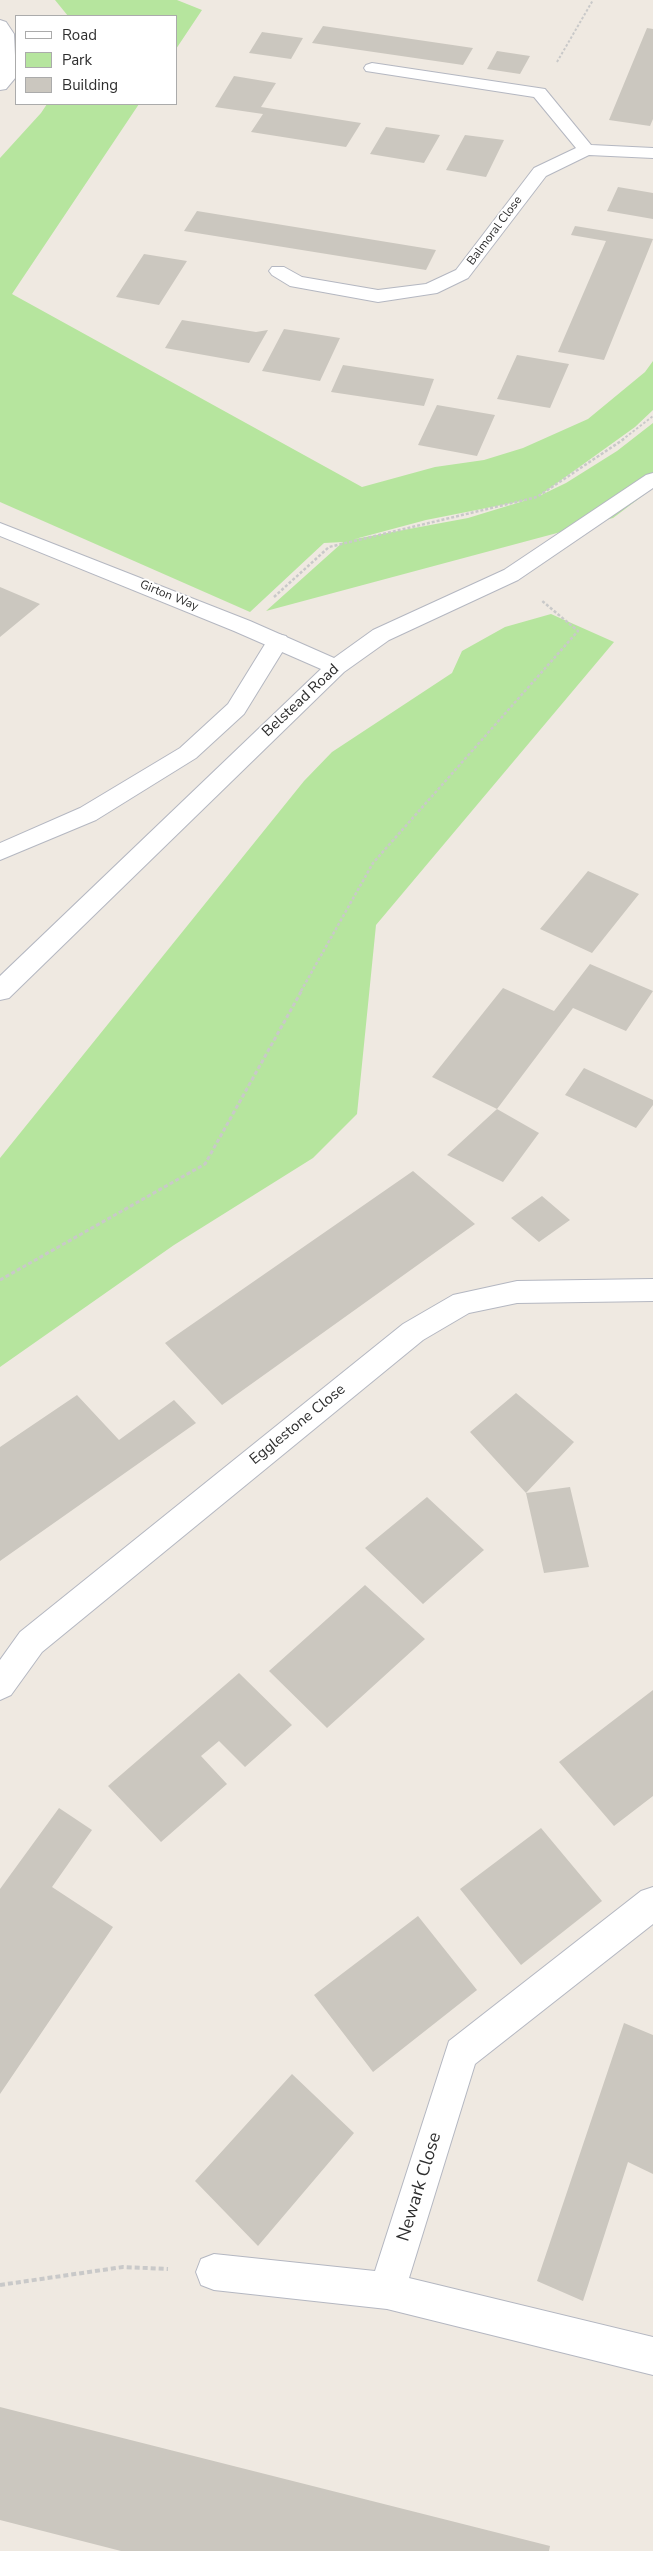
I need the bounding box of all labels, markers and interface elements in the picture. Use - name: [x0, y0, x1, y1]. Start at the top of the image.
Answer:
- legend: [15, 15, 178, 105]
- text: Road: [62, 25, 97, 45]
- text: Park: [62, 50, 92, 70]
- text: Building: [62, 75, 118, 95]
- street label: Balmoral Close: [464, 194, 526, 268]
- street label: Girton Way: [138, 578, 200, 614]
- street label: Belstead Road: [259, 661, 343, 741]
- street label: Egglestone Close: [247, 1381, 349, 1469]
- street label: Newark Close: [393, 2130, 447, 2244]

